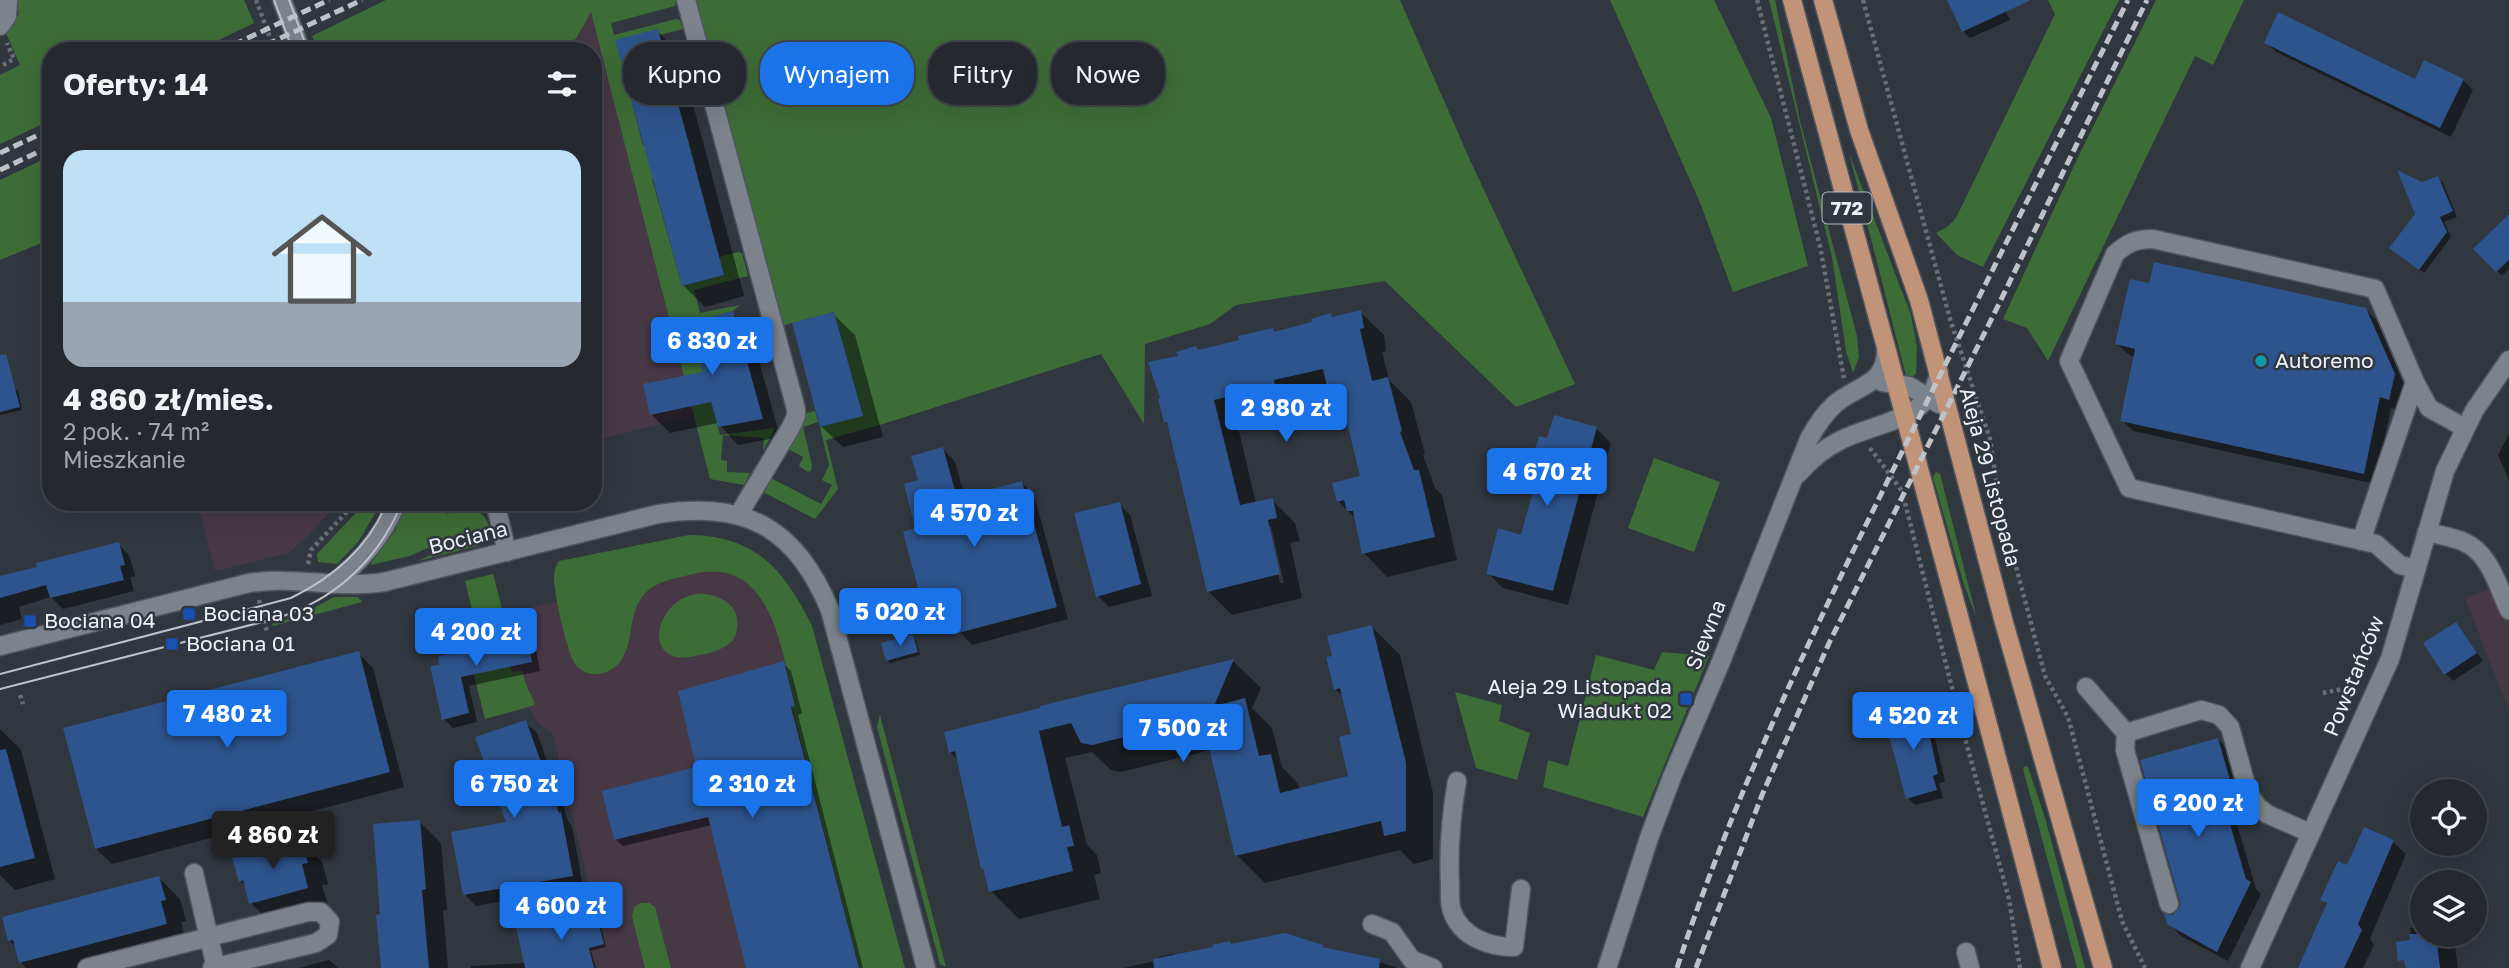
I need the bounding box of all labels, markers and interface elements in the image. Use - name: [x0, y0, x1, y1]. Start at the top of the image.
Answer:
- chip: Kupno: [623, 42, 746, 105]
- chip: Wynajem: [760, 42, 914, 105]
- chip: Filtry: [928, 42, 1037, 105]
- chip: Nowe: [1051, 42, 1165, 105]
- icon: filters: [543, 65, 581, 103]
- text: Oferty: 14: [63, 66, 209, 102]
- road number: 772: [1822, 192, 1871, 224]
- icon: home: [259, 196, 385, 322]
- pin: 6 830 zł: [640, 318, 784, 377]
- text: 6 830 zł: [667, 326, 757, 354]
- place label: Autoremo: [2275, 347, 2374, 373]
- marker: Autoremo: [2253, 353, 2269, 369]
- text: 4 860 zł/mies.: [63, 381, 274, 417]
- pin: 2 980 zł: [1214, 384, 1358, 444]
- street label: Aleja 29 Listopada: [1955, 384, 2027, 569]
- text: 2 980 zł: [1241, 393, 1331, 421]
- text: 2 pok. · 74 m²: [63, 417, 209, 445]
- text: Mieszkanie: [63, 445, 186, 473]
- pin: 4 670 zł: [1475, 448, 1619, 508]
- text: 4 670 zł: [1503, 457, 1591, 485]
- pin: 4 570 zł: [902, 490, 1046, 549]
- text: 4 570 zł: [930, 498, 1018, 526]
- street label: Bociana: [426, 515, 510, 559]
- pin: 5 020 zł: [828, 588, 972, 648]
- street label: Siewna: [1679, 596, 1731, 673]
- text: 5 020 zł: [855, 597, 945, 625]
- place label: Bociana 03: [203, 600, 314, 626]
- marker: Bociana 03: [181, 606, 197, 622]
- place label: Bociana 04: [44, 607, 155, 633]
- pin: 4 200 zł: [404, 608, 548, 668]
- street label: Powstańców: [2317, 611, 2389, 740]
- marker: Bociana 04: [22, 613, 38, 629]
- text: 4 200 zł: [431, 617, 521, 645]
- place label: Bociana 01: [186, 630, 295, 656]
- marker: Bociana 01: [164, 636, 180, 652]
- place label: Aleja 29 Listopada Wiadukt 02: [1487, 673, 1672, 723]
- pin: 7 480 zł: [155, 690, 299, 750]
- marker: Aleja 29 Listopada Wiadukt 02: [1678, 691, 1694, 707]
- pin: 4 520 zł: [1841, 692, 1985, 752]
- text: 7 480 zł: [183, 699, 271, 727]
- text: 4 520 zł: [1868, 701, 1958, 729]
- pin: 7 500 zł: [1111, 704, 1255, 764]
- text: 7 500 zł: [1139, 713, 1227, 741]
- pin: 6 750 zł: [442, 760, 586, 820]
- pin: 2 310 zł: [680, 760, 824, 820]
- text: 6 750 zł: [470, 769, 558, 797]
- text: 2 310 zł: [709, 769, 795, 797]
- map controls: [2410, 779, 2487, 947]
- button: locate: [2410, 779, 2487, 856]
- pin: 6 200 zł: [2126, 780, 2270, 839]
- text: 6 200 zł: [2153, 788, 2243, 816]
- pin: 4 860 zł: [201, 812, 345, 871]
- text: 4 860 zł: [228, 820, 318, 848]
- button: layers: [2410, 870, 2487, 947]
- pin: 4 600 zł: [489, 883, 633, 942]
- text: 4 600 zł: [516, 891, 606, 919]

